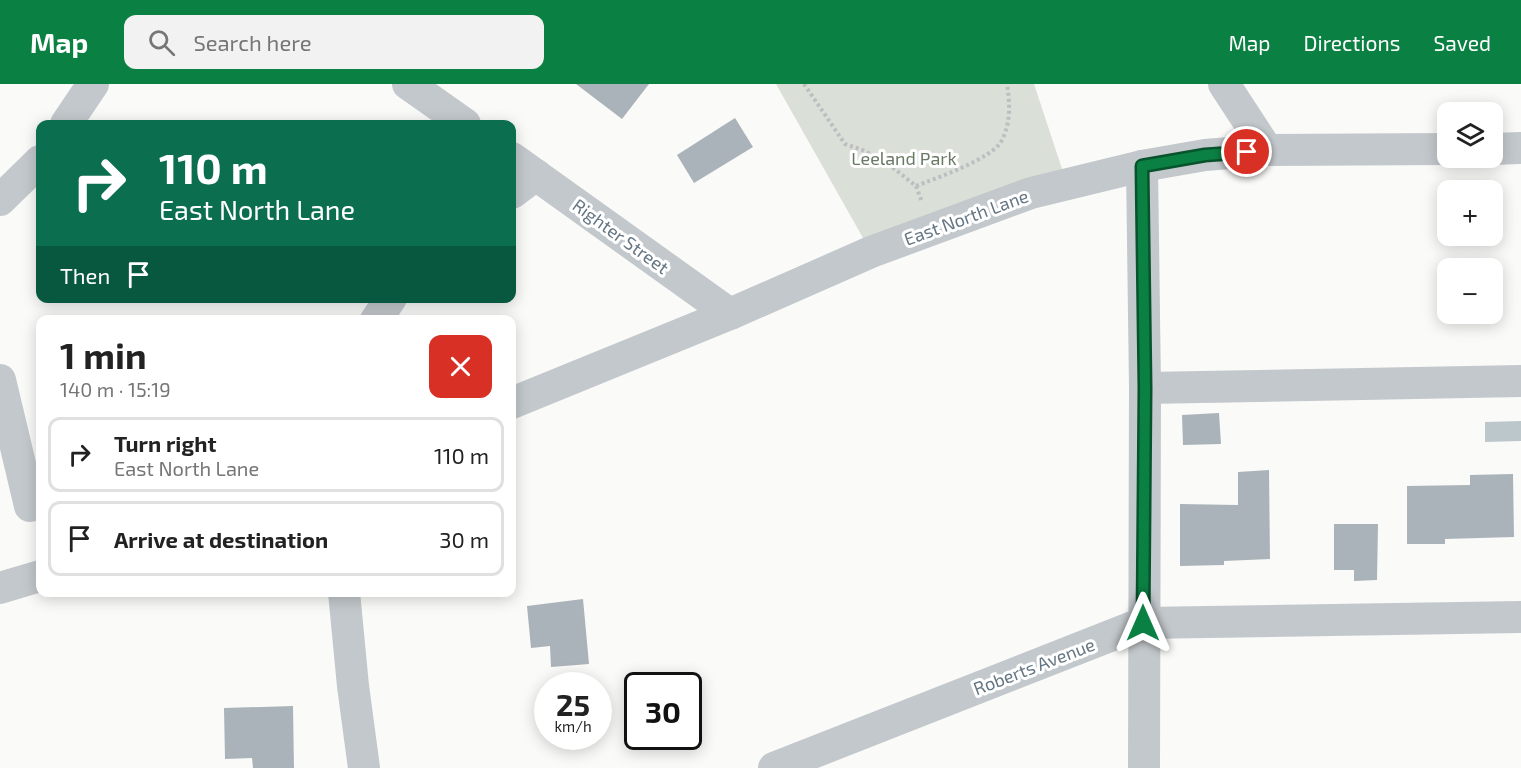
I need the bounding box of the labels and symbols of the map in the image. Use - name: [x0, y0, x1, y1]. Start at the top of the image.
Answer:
- pin: [1221, 126, 1272, 177]
- park label: Leeland Park: [851, 147, 957, 169]
- street label: East North Lane: [901, 184, 1031, 250]
- street label: Righter Street: [569, 194, 673, 278]
- position arrow: [1111, 591, 1175, 655]
- street label: Roberts Avenue: [970, 633, 1098, 699]
- speed limit sign: 30: [624, 672, 702, 750]

